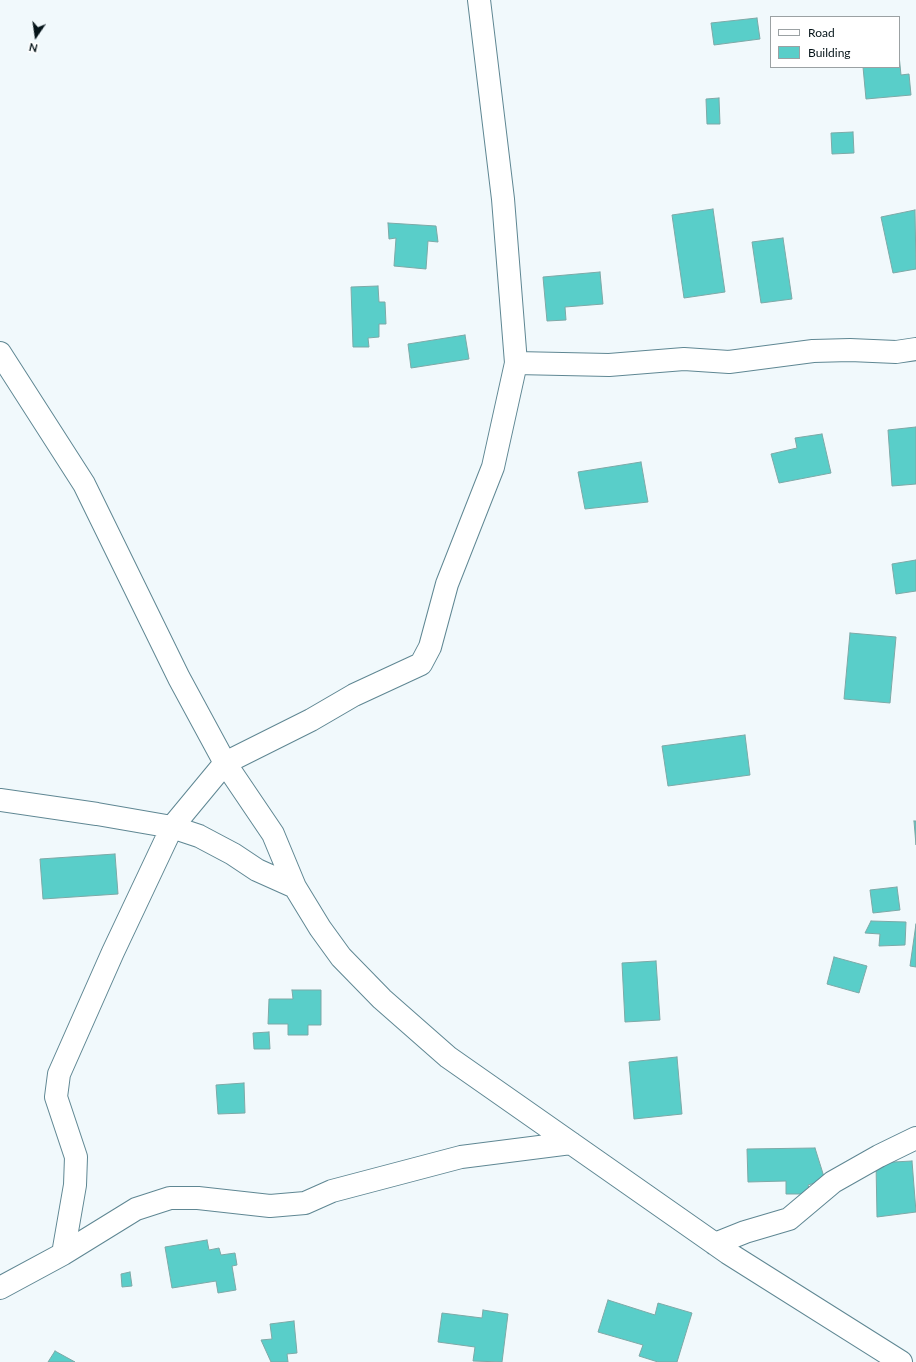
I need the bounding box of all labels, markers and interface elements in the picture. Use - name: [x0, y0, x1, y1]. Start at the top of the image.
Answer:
- north arrow: [16, 16, 56, 56]
- legend: [770, 16, 900, 68]
- text: Road: [808, 25, 835, 40]
- text: N: [28, 41, 39, 55]
- text: Building: [808, 45, 851, 60]

